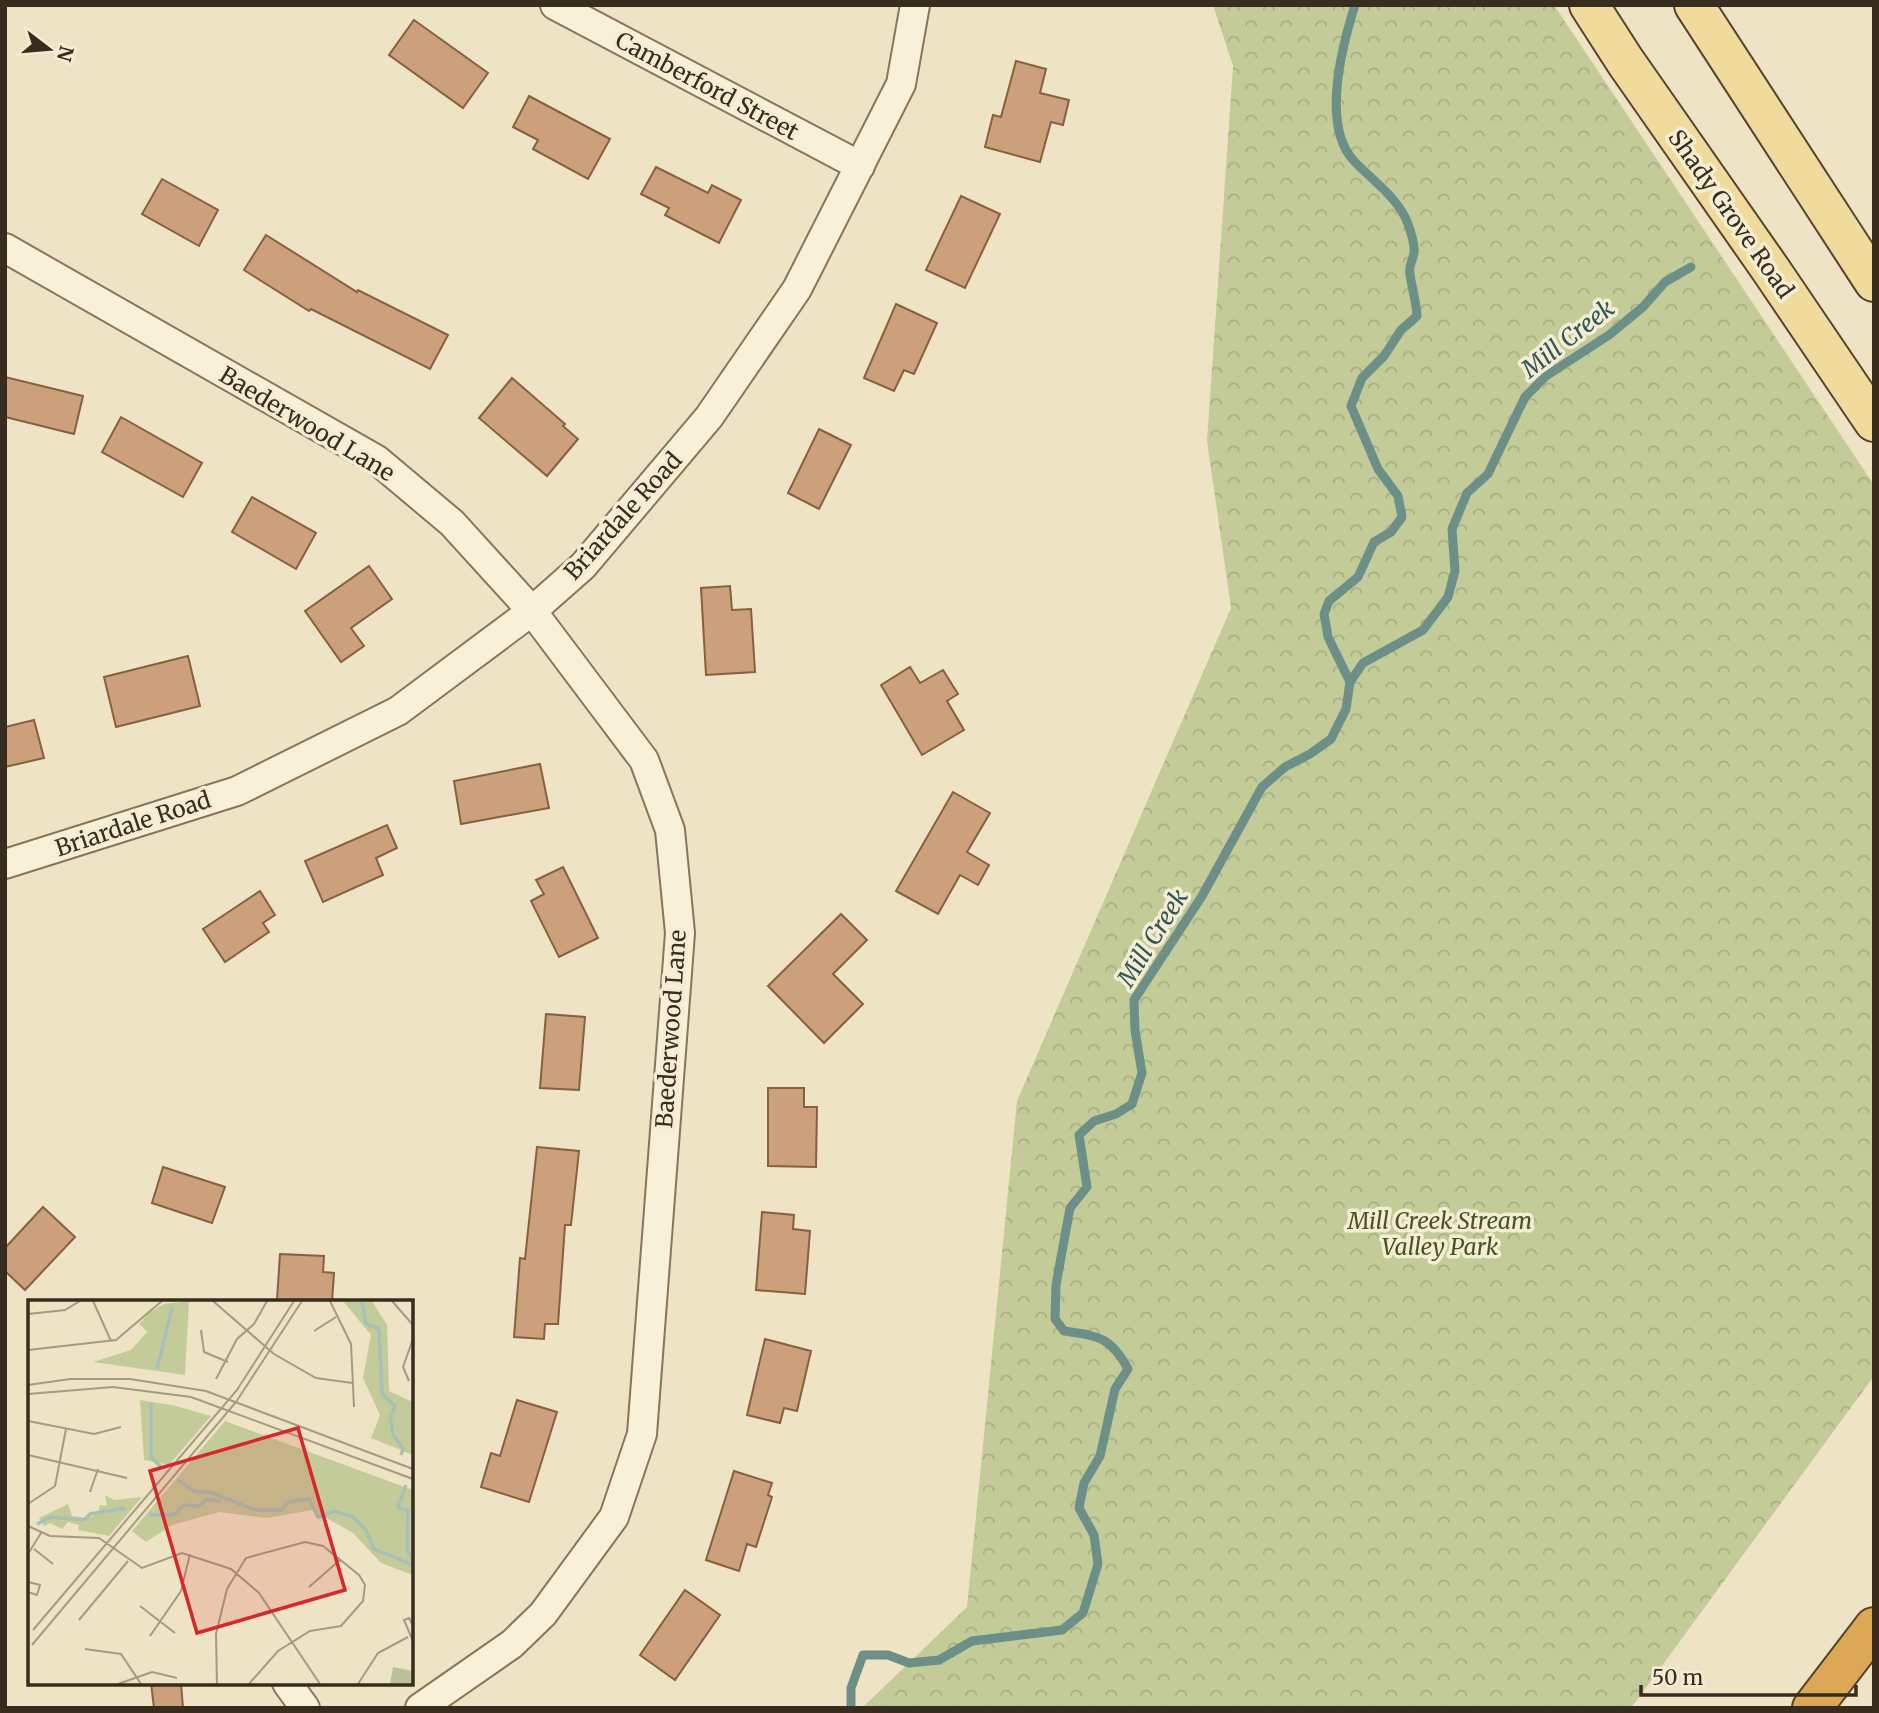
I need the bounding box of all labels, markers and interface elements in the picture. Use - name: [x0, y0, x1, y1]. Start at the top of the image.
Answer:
- north arrow: [14, 14, 84, 84]
- street label: Camberford Street: [611, 25, 804, 146]
- text: N: [52, 43, 79, 64]
- street label: Shady Grove Road: [1662, 124, 1800, 304]
- water label: Mill Creek: [1514, 293, 1620, 385]
- street label: Baederwood Lane: [214, 360, 400, 487]
- street label: Briardale Road: [558, 446, 688, 586]
- street label: Briardale Road: [51, 785, 215, 862]
- water label: Mill Creek: [1110, 883, 1195, 993]
- street label: Baederwood Lane: [649, 929, 692, 1129]
- park label: Mill Creek Stream Valley Park: [1347, 1206, 1532, 1261]
- inset map: [28, 1300, 413, 1685]
- scale bar: [1641, 1654, 1856, 1698]
- text: 50 m: [1652, 1664, 1703, 1691]

